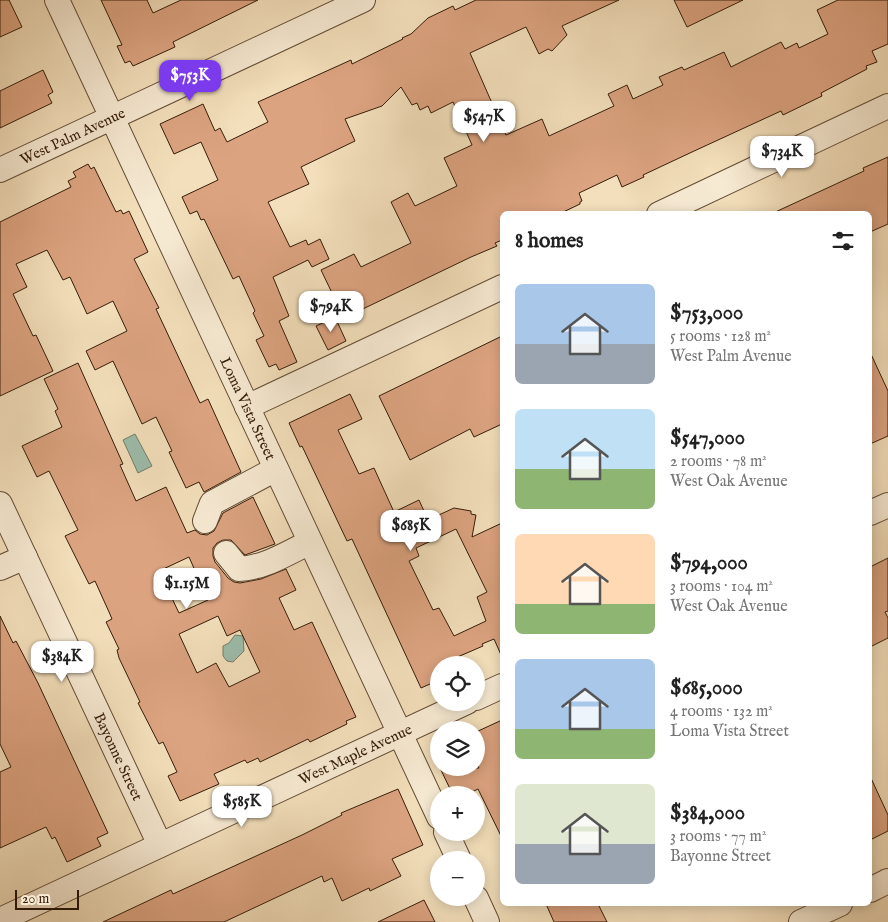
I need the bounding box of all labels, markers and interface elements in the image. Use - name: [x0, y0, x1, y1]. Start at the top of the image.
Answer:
- pin: $753K: [155, 59, 225, 102]
- text: $753K: [170, 66, 210, 86]
- pin: $547K: [449, 100, 519, 143]
- street label: West Palm Avenue: [17, 103, 128, 169]
- text: $547K: [464, 107, 505, 127]
- pin: $734K: [747, 136, 817, 178]
- text: $734K: [761, 142, 803, 162]
- icon: filters: [829, 227, 857, 255]
- text: 8 homes: [515, 228, 583, 255]
- pin: $794K: [296, 290, 366, 333]
- text: $794K: [310, 297, 352, 317]
- text: $753,000: [670, 300, 743, 327]
- icon: home: [555, 304, 615, 364]
- text: 5 rooms · 128 m²: [670, 327, 771, 347]
- text: West Palm Avenue: [670, 347, 792, 367]
- street label: Loma Vista Street: [216, 354, 280, 463]
- text: $547,000: [670, 425, 745, 452]
- icon: home: [555, 429, 615, 489]
- text: 2 rooms · 78 m²: [670, 452, 767, 472]
- text: West Oak Avenue: [670, 472, 788, 492]
- pin: $685K: [376, 510, 446, 552]
- text: $685K: [391, 516, 431, 536]
- text: $794,000: [670, 550, 748, 577]
- icon: home: [555, 554, 615, 614]
- pin: $1.15M: [146, 568, 228, 610]
- text: $1.15M: [164, 574, 210, 594]
- text: 3 rooms · 104 m²: [670, 577, 773, 597]
- text: West Oak Avenue: [670, 597, 788, 617]
- pin: $384K: [27, 640, 97, 683]
- text: $384K: [42, 647, 82, 667]
- map controls: [430, 656, 485, 906]
- button: locate: [430, 656, 485, 711]
- text: $685,000: [670, 675, 743, 702]
- icon: home: [555, 679, 615, 739]
- text: 4 rooms · 132 m²: [670, 702, 773, 722]
- street label: Bayonne Street: [90, 710, 147, 804]
- street label: West Maple Avenue: [295, 720, 415, 789]
- button: layers: [430, 721, 485, 776]
- text: Loma Vista Street: [670, 722, 789, 742]
- pin: $585K: [207, 786, 277, 828]
- button: +: [430, 786, 485, 841]
- text: $585K: [223, 792, 261, 812]
- text: $384,000: [670, 800, 745, 827]
- icon: home: [555, 804, 615, 864]
- text: 3 rooms · 77 m²: [670, 827, 766, 847]
- text: Bayonne Street: [670, 847, 771, 867]
- button: −: [430, 851, 485, 906]
- scale bar: [15, 887, 79, 910]
- text: 20 m: [22, 890, 49, 908]

